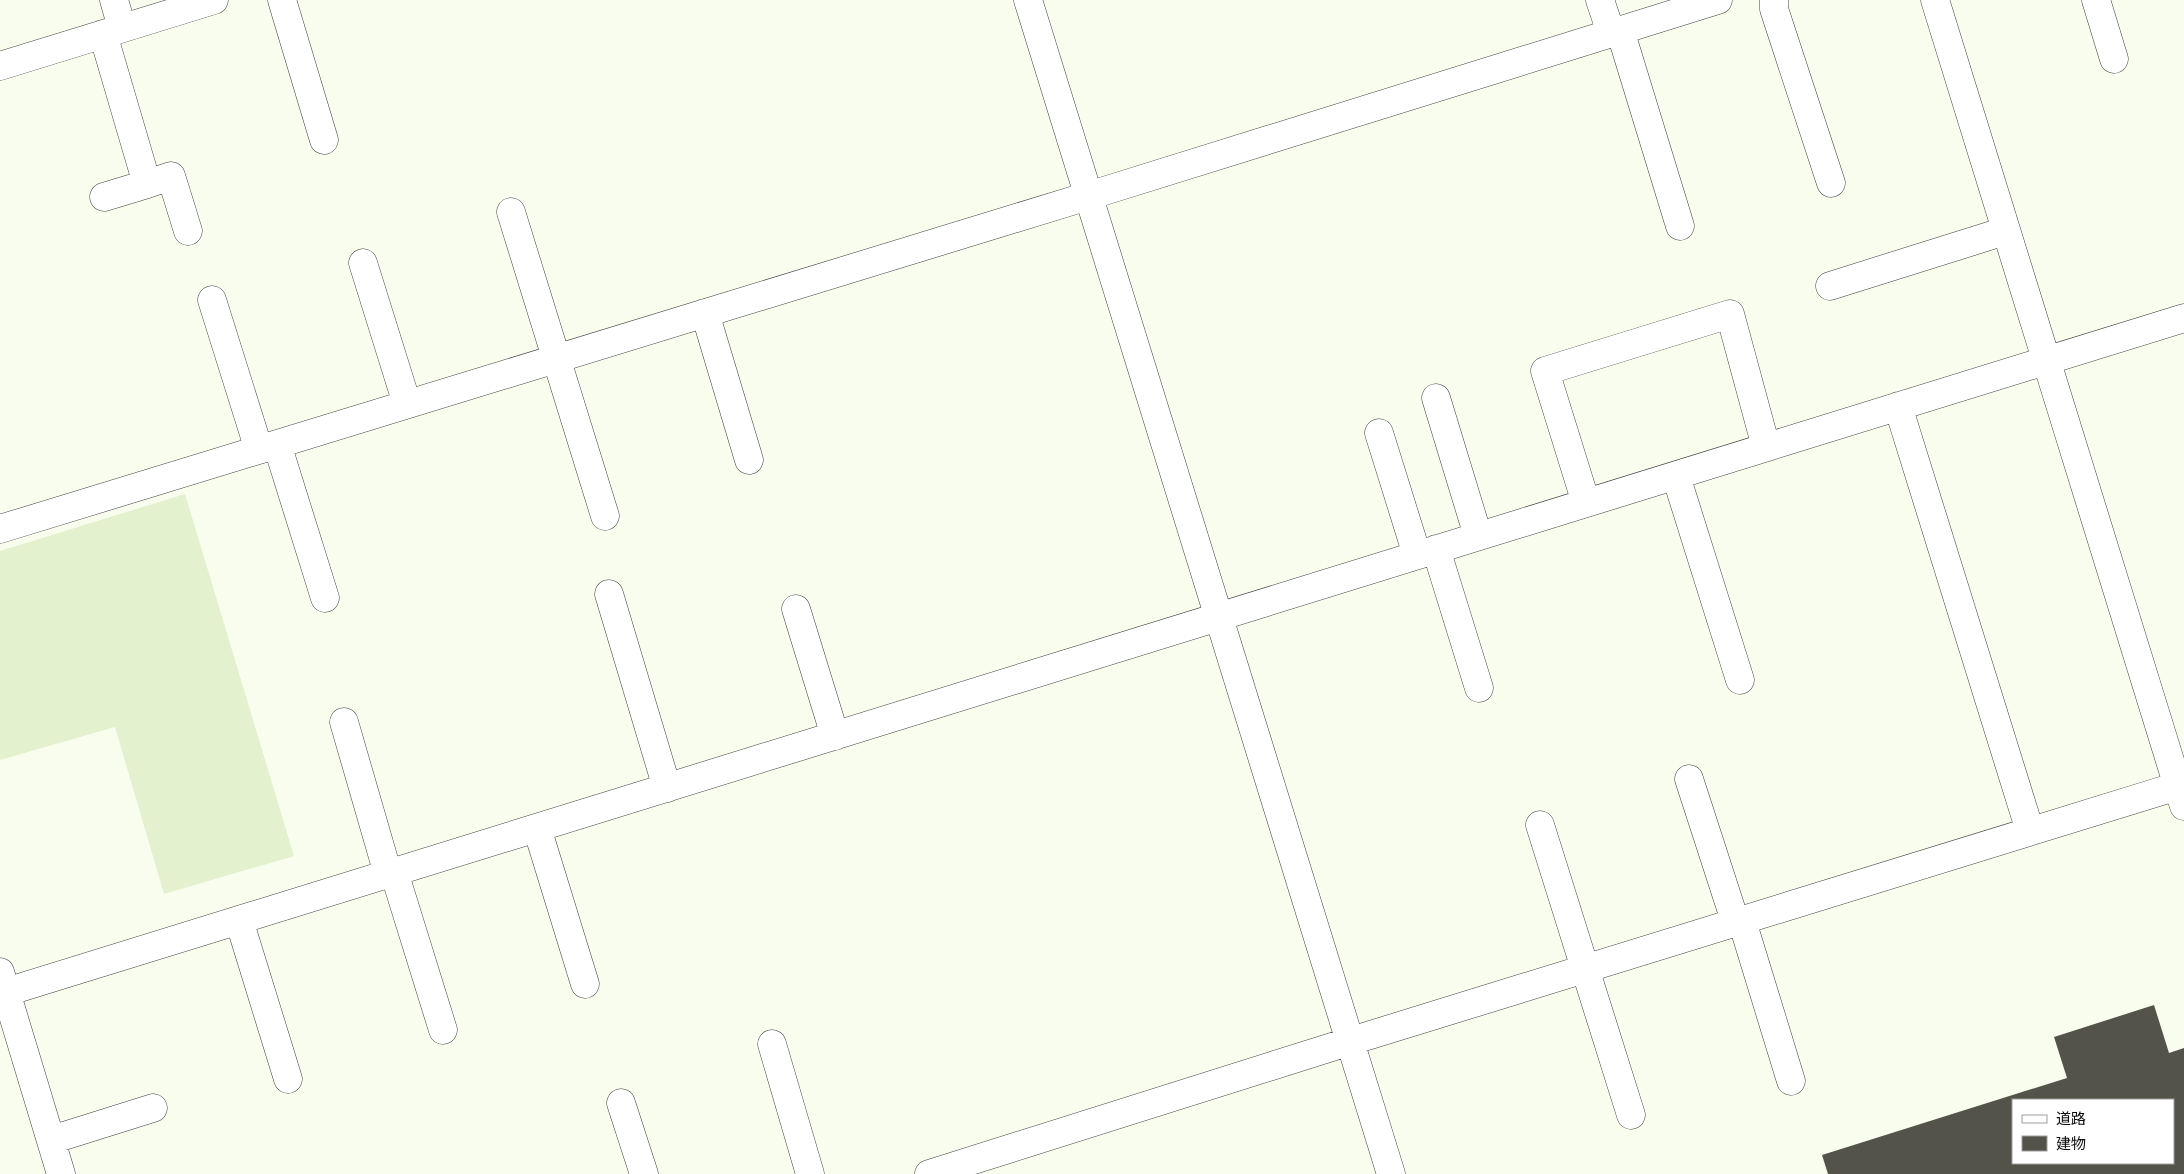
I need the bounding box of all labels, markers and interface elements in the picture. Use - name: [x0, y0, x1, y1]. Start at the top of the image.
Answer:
- legend: [2012, 1099, 2174, 1164]
- text: 道路: [2056, 1109, 2086, 1128]
- text: 建物: [2056, 1134, 2086, 1153]

